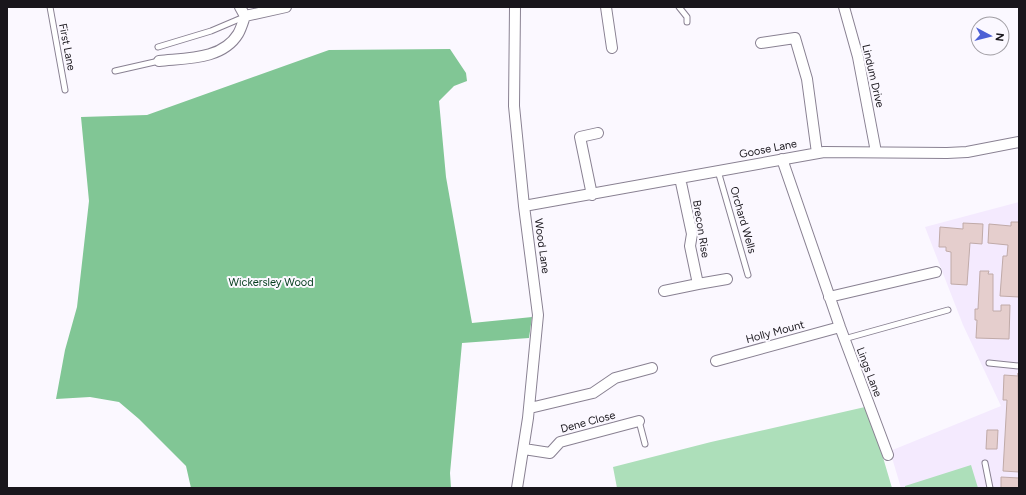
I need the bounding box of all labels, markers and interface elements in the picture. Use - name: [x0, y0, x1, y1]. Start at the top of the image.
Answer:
- north arrow: [970, 16, 1010, 56]
- street label: First Lane: [56, 22, 78, 72]
- text: N: [992, 32, 1006, 42]
- street label: Lindum Drive: [859, 43, 887, 109]
- street label: Goose Lane: [738, 137, 798, 161]
- street label: Orchard Wells: [727, 185, 759, 255]
- street label: Brecon Rise: [690, 199, 712, 259]
- street label: Wood Lane: [532, 218, 552, 274]
- park label: Wickersley Wood: [228, 276, 314, 289]
- street label: Holly Mount: [744, 318, 806, 346]
- street label: Lings Lane: [854, 345, 884, 399]
- street label: Dene Close: [559, 408, 617, 436]

